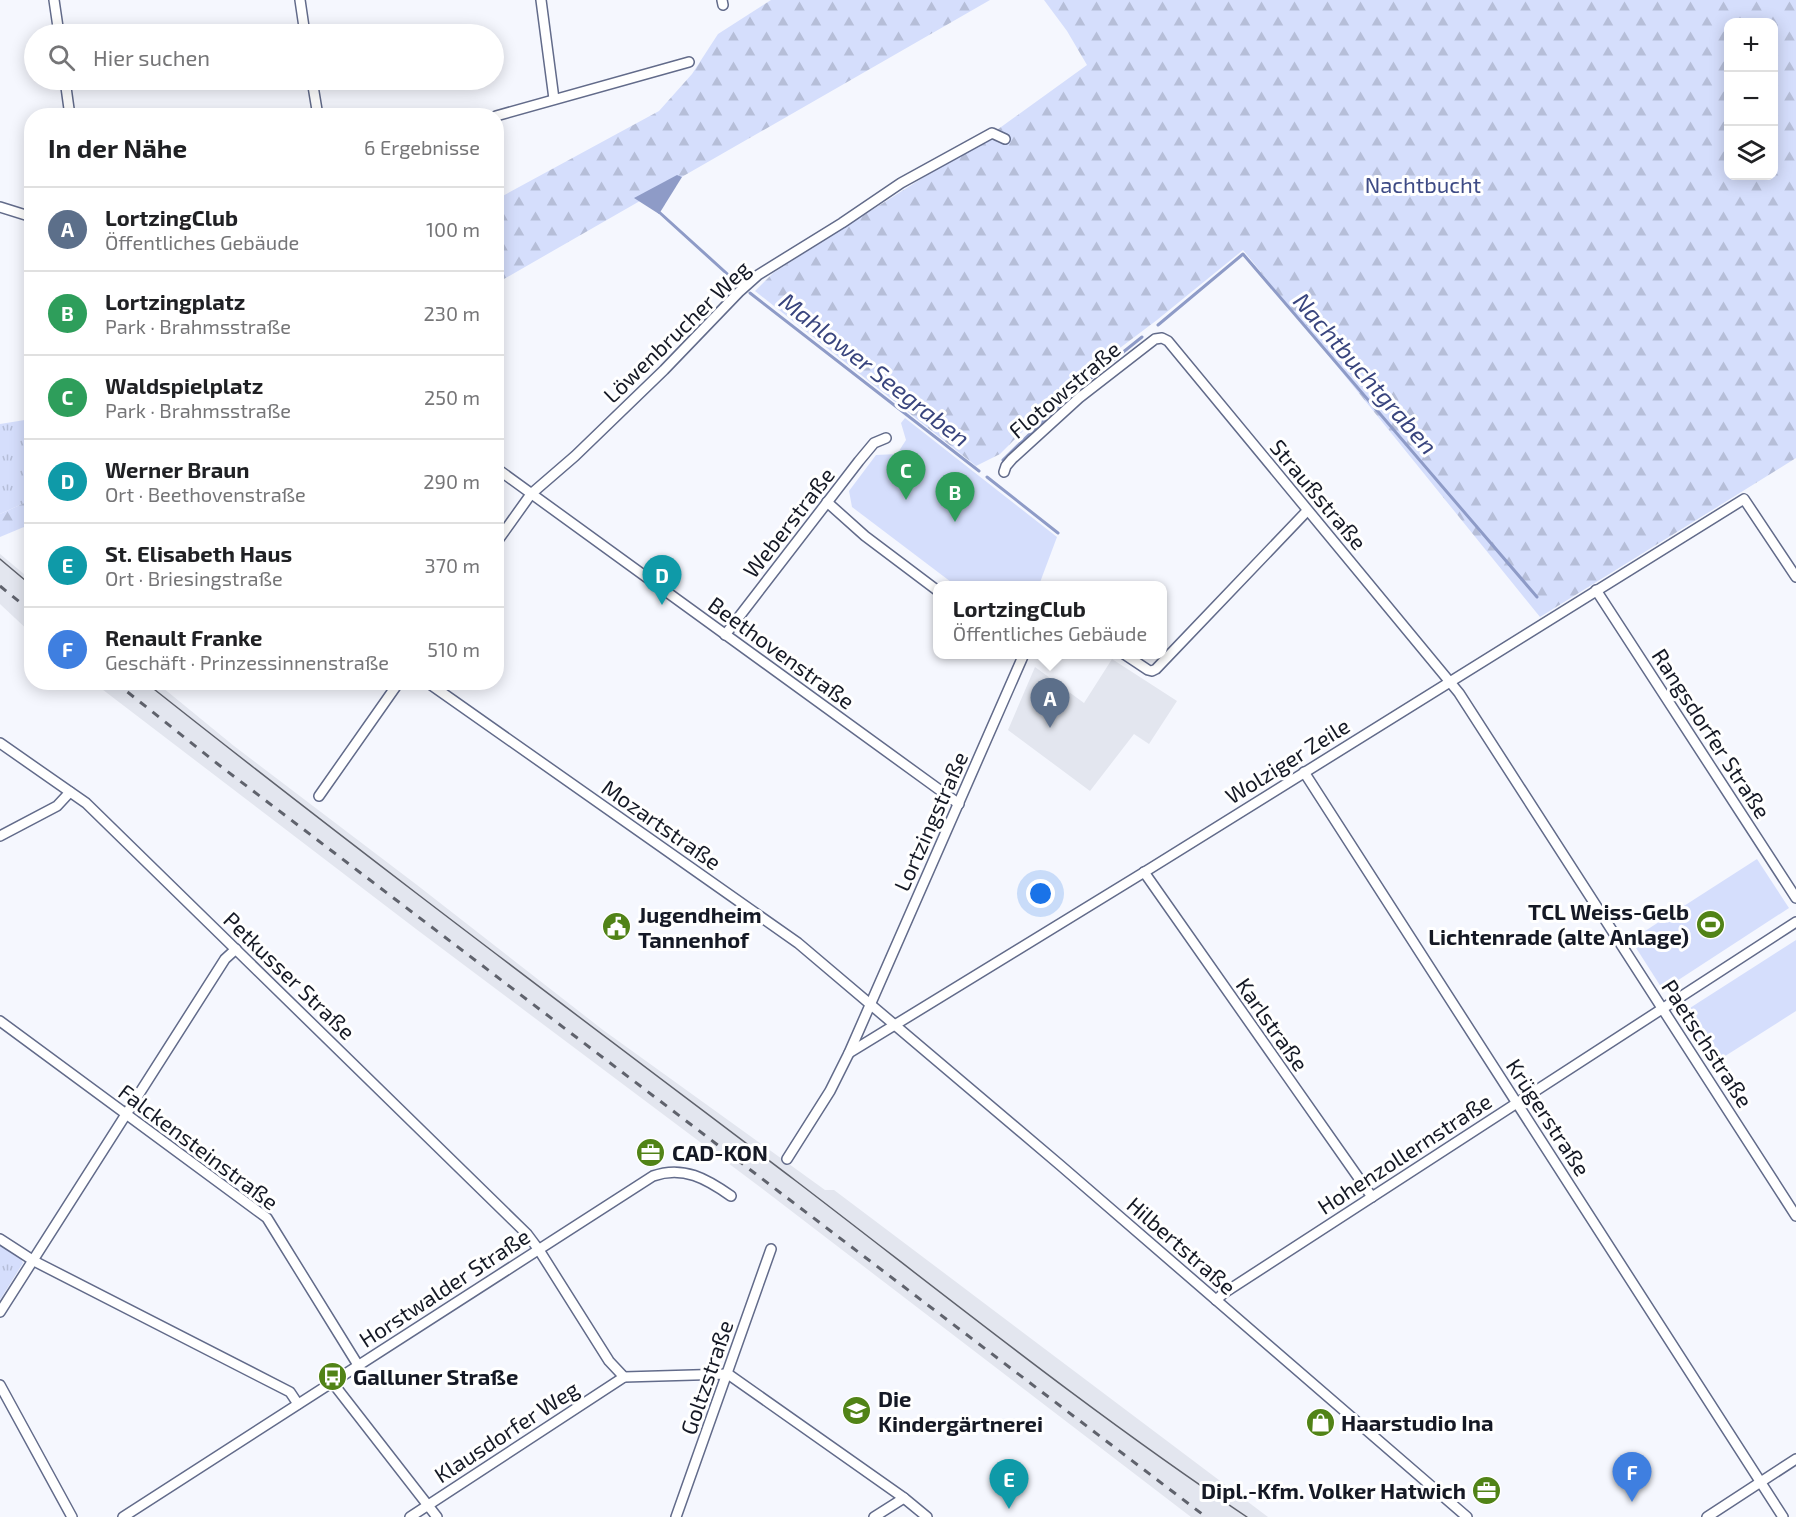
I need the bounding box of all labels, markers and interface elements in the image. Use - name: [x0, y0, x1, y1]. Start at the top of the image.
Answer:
- map controls: [1724, 18, 1778, 180]
- button: +: [1724, 18, 1778, 72]
- search box: [24, 24, 504, 90]
- icon: search: [45, 41, 78, 74]
- text: Hier suchen: [93, 44, 210, 70]
- button: −: [1724, 72, 1778, 126]
- button: layers: [1724, 126, 1778, 180]
- text: In der Nähe: [48, 132, 187, 163]
- text: 6 Ergebnisse: [364, 135, 480, 159]
- park label: Nachtbucht: [1365, 171, 1481, 197]
- text: LortzingClub: [105, 204, 238, 230]
- text: A: [61, 217, 74, 241]
- text: 100 m: [426, 217, 480, 241]
- text: Öffentliches Gebäude: [105, 230, 299, 254]
- street label: Löwenbrucher Weg: [598, 255, 754, 407]
- water label: Mahlower Seegraben: [774, 286, 976, 452]
- water label: Nachtbuchtgraben: [1288, 286, 1444, 460]
- text: Lortzingplatz: [105, 288, 245, 314]
- text: B: [61, 301, 74, 325]
- text: 230 m: [424, 301, 480, 325]
- text: Park · Brahmsstraße: [105, 314, 291, 338]
- street label: Flotowstraße: [1003, 335, 1125, 443]
- text: Waldspielplatz: [105, 372, 263, 398]
- text: C: [62, 385, 73, 409]
- text: 250 m: [424, 385, 480, 409]
- text: Park · Brahmsstraße: [105, 398, 291, 422]
- street label: Straußstraße: [1265, 434, 1373, 554]
- pin: C: [886, 450, 926, 500]
- text: Werner Braun: [105, 456, 249, 482]
- street label: Weberstraße: [737, 462, 839, 582]
- text: D: [61, 469, 74, 493]
- text: 290 m: [423, 469, 480, 493]
- pin: B: [936, 472, 974, 522]
- text: Ort · Beethovenstraße: [105, 482, 306, 506]
- text: St. Elisabeth Haus: [105, 540, 292, 566]
- text: E: [62, 553, 73, 577]
- text: 370 m: [425, 553, 480, 577]
- pin: D: [642, 556, 682, 605]
- text: Ort · Briesingstraße: [105, 566, 283, 590]
- popup: [933, 581, 1167, 659]
- street label: Beethovenstraße: [704, 590, 860, 714]
- text: LortzingClub: [953, 595, 1086, 621]
- text: Öffentliches Gebäude: [953, 621, 1147, 645]
- text: Renault Franke: [105, 624, 262, 650]
- text: F: [62, 637, 73, 661]
- text: 510 m: [427, 637, 480, 661]
- street label: Rangsdorfer Straße: [1647, 643, 1777, 823]
- text: Geschäft · Prinzessinnenstraße: [105, 650, 389, 674]
- pin: A: [1030, 678, 1070, 728]
- street label: Wolziger Zeile: [1220, 711, 1354, 809]
- street label: Lortzingstraße: [888, 747, 972, 895]
- street label: Mozartstraße: [597, 773, 727, 875]
- your location: [1026, 879, 1055, 908]
- place label: TCL Weiss-Gelb Lichtenrade (alte Anlage): [1428, 898, 1689, 949]
- place label: Jugendheim Tannenhof: [638, 901, 762, 952]
- street label: Petkusser Straße: [219, 906, 361, 1044]
- sports icon: TCL Weiss-Gelb Lichtenrade (alte Anlage): [1694, 908, 1726, 940]
- public building icon: Jugendheim Tannenhof: [601, 911, 633, 943]
- street label: Karlstraße: [1232, 972, 1314, 1076]
- street label: Paetschstraße: [1657, 974, 1759, 1112]
- street label: Krügerstraße: [1502, 1054, 1596, 1180]
- street label: Falckensteinstraße: [114, 1078, 284, 1214]
- street label: Hohenzollernstraße: [1312, 1087, 1496, 1219]
- office icon: CAD-KON: [635, 1136, 667, 1168]
- place label: CAD-KON: [672, 1139, 768, 1165]
- street label: Hilbertstraße: [1122, 1191, 1242, 1299]
- street label: Horstwalder Straße: [354, 1222, 534, 1352]
- street label: Goltzstraße: [674, 1316, 738, 1438]
- bus stop icon: Galluner Straße: [316, 1360, 348, 1392]
- place label: Galluner Straße: [353, 1363, 518, 1389]
- street label: Klausdorfer Weg: [429, 1375, 583, 1487]
- place label: Die Kindergärtnerei: [878, 1385, 1043, 1436]
- school or university icon: Die Kindergärtnerei: [841, 1395, 873, 1427]
- shop icon: Haarstudio Ina: [1304, 1406, 1336, 1438]
- place label: Haarstudio Ina: [1341, 1409, 1494, 1435]
- pin: F: [1612, 1452, 1652, 1502]
- pin: E: [990, 1460, 1028, 1509]
- office icon: Dipl.-Kfm. Volker Hatwich: [1471, 1474, 1503, 1506]
- place label: Dipl.-Kfm. Volker Hatwich: [1201, 1477, 1466, 1503]

